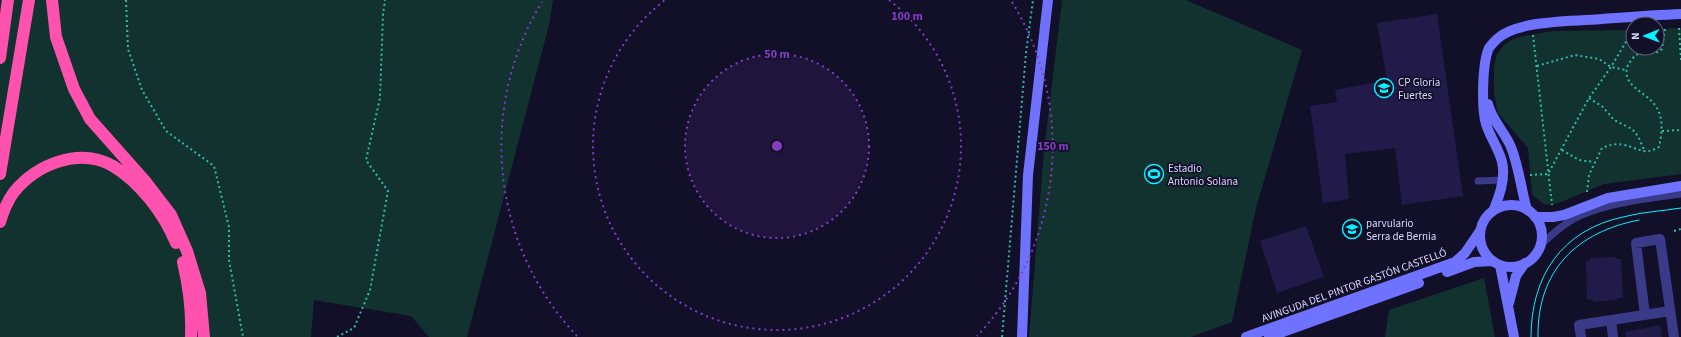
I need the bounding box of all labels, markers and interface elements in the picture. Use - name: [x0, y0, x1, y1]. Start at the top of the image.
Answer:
- text: 100 m: [891, 8, 923, 25]
- north arrow: [1625, 16, 1665, 56]
- text: N: [1628, 32, 1643, 40]
- text: 50 m: [764, 46, 790, 63]
- place label: CP Gloria Fuertes: [1398, 75, 1440, 103]
- school or university icon: CP Gloria Fuertes: [1373, 77, 1395, 99]
- text: 150 m: [1037, 138, 1069, 155]
- centre of rings: [770, 139, 784, 153]
- place label: Estadio Antonio Solana: [1168, 161, 1238, 189]
- sports icon: Estadio Antonio Solana: [1143, 163, 1165, 185]
- place label: parvulario Serra de Bernia: [1366, 216, 1436, 244]
- school or university icon: parvulario Serra de Bernia: [1341, 218, 1363, 240]
- street label: AVINGUDA DEL PINTOR GASTÓN CASTELLÓ: [1260, 245, 1449, 326]

